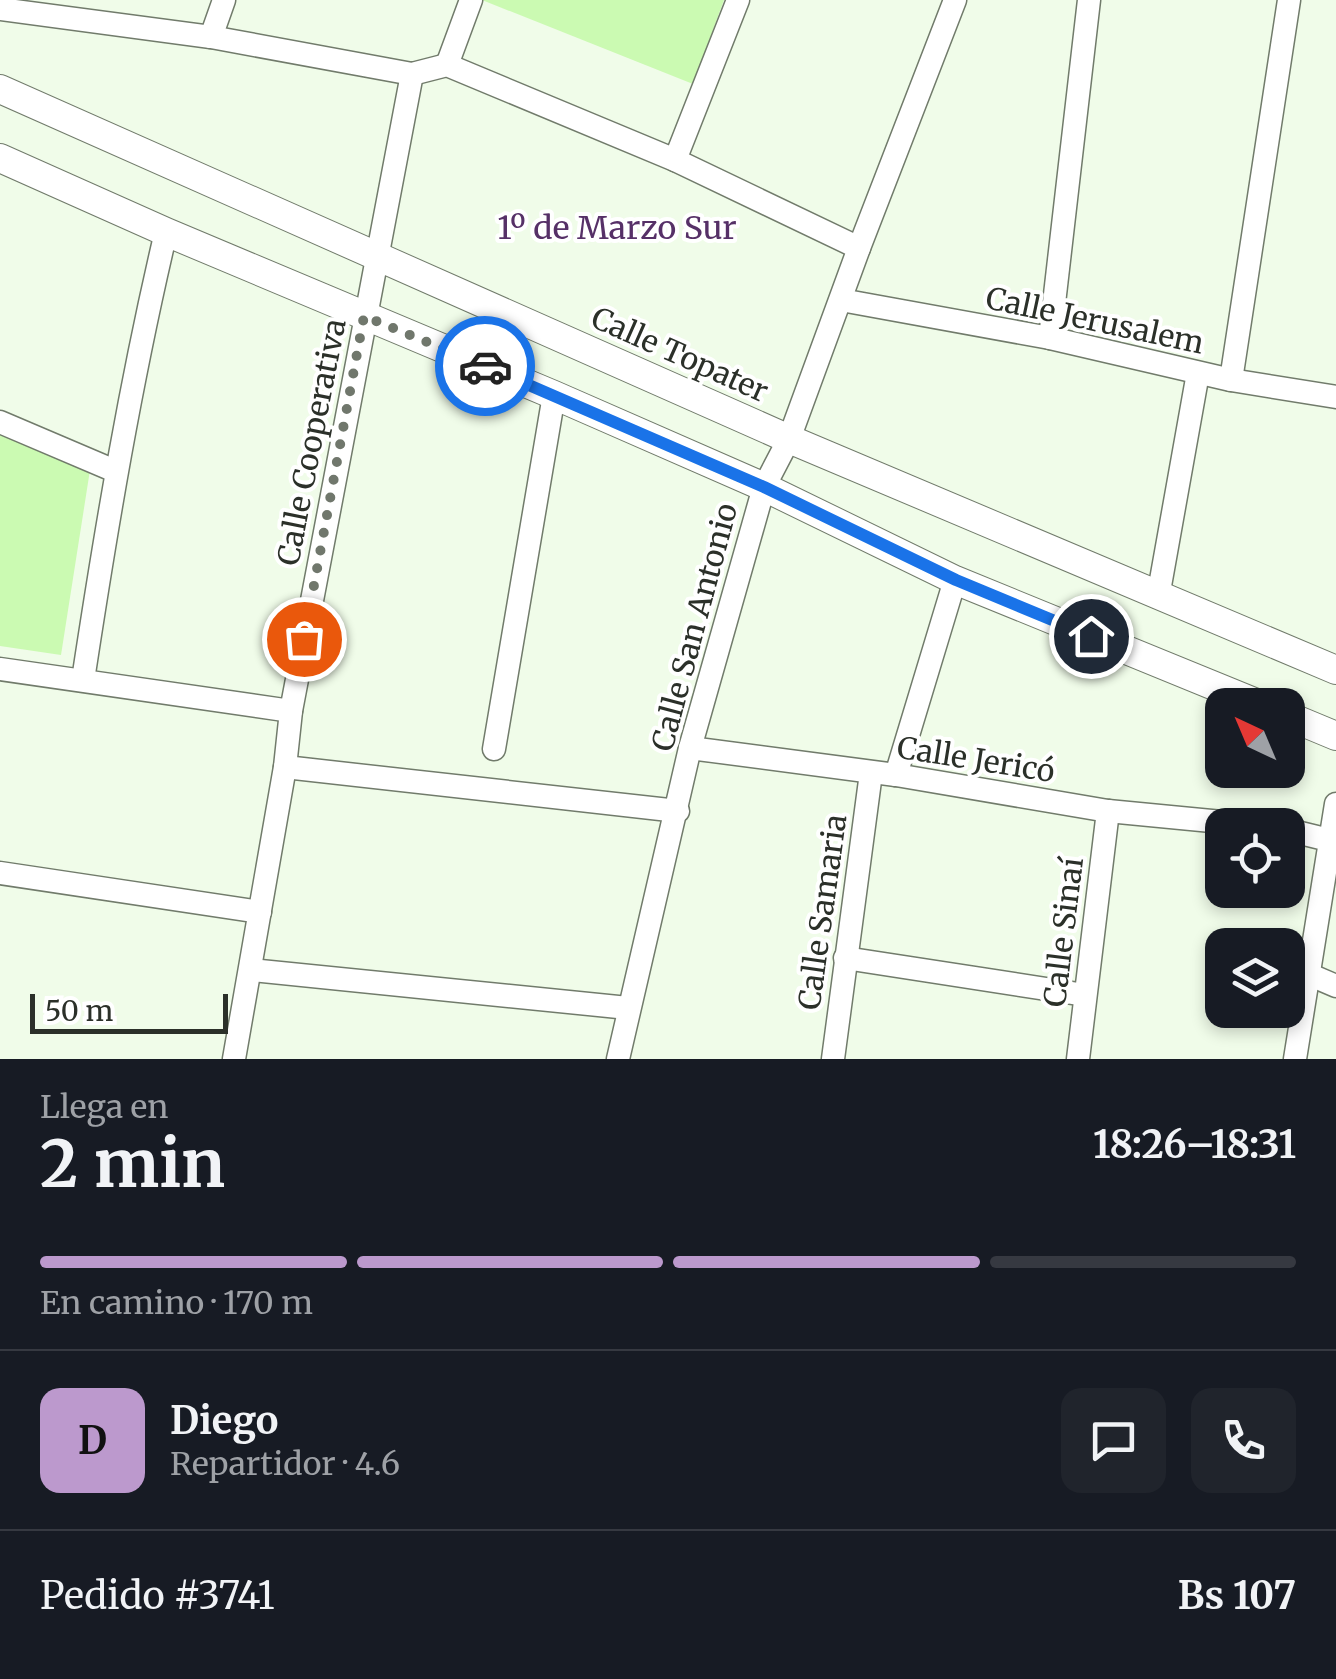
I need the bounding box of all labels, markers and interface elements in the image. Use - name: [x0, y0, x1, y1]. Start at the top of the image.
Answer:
- district label: 1º de Marzo Sur: [497, 208, 737, 248]
- street label: Calle Jerusalem: [983, 278, 1208, 362]
- street label: Calle Topater: [586, 298, 774, 410]
- street label: Calle Cooperativa: [268, 315, 354, 569]
- courier: [435, 316, 535, 416]
- icon: car: [458, 339, 513, 394]
- street label: Calle San Antonio: [643, 499, 745, 755]
- pin: [1049, 594, 1134, 679]
- pin: [262, 597, 347, 682]
- icon: home: [1064, 609, 1119, 664]
- icon: bag: [277, 612, 332, 667]
- north arrow: [1205, 688, 1305, 788]
- map controls: [1205, 688, 1305, 1028]
- street label: Calle Jericó: [895, 728, 1057, 790]
- button: locate: [1205, 808, 1305, 908]
- street label: Calle Samaria: [789, 812, 855, 1012]
- street label: Calle Sinaí: [1035, 854, 1091, 1009]
- button: layers: [1205, 928, 1305, 1028]
- scale bar: [30, 989, 228, 1034]
- text: 50 m: [45, 993, 113, 1029]
- text: Llega en: [40, 1087, 168, 1127]
- text: 18:26–18:31: [1093, 1121, 1296, 1168]
- text: 2 min: [40, 1123, 225, 1205]
- text: En camino · 170 m: [40, 1283, 313, 1323]
- button: chat: [1061, 1388, 1166, 1493]
- button: phone: [1191, 1388, 1296, 1493]
- text: Diego: [170, 1397, 278, 1444]
- text: D: [78, 1417, 107, 1464]
- text: Repartidor · 4.6: [170, 1444, 400, 1484]
- text: Pedido #3741: [40, 1572, 275, 1619]
- text: Bs 107: [1178, 1572, 1296, 1619]

